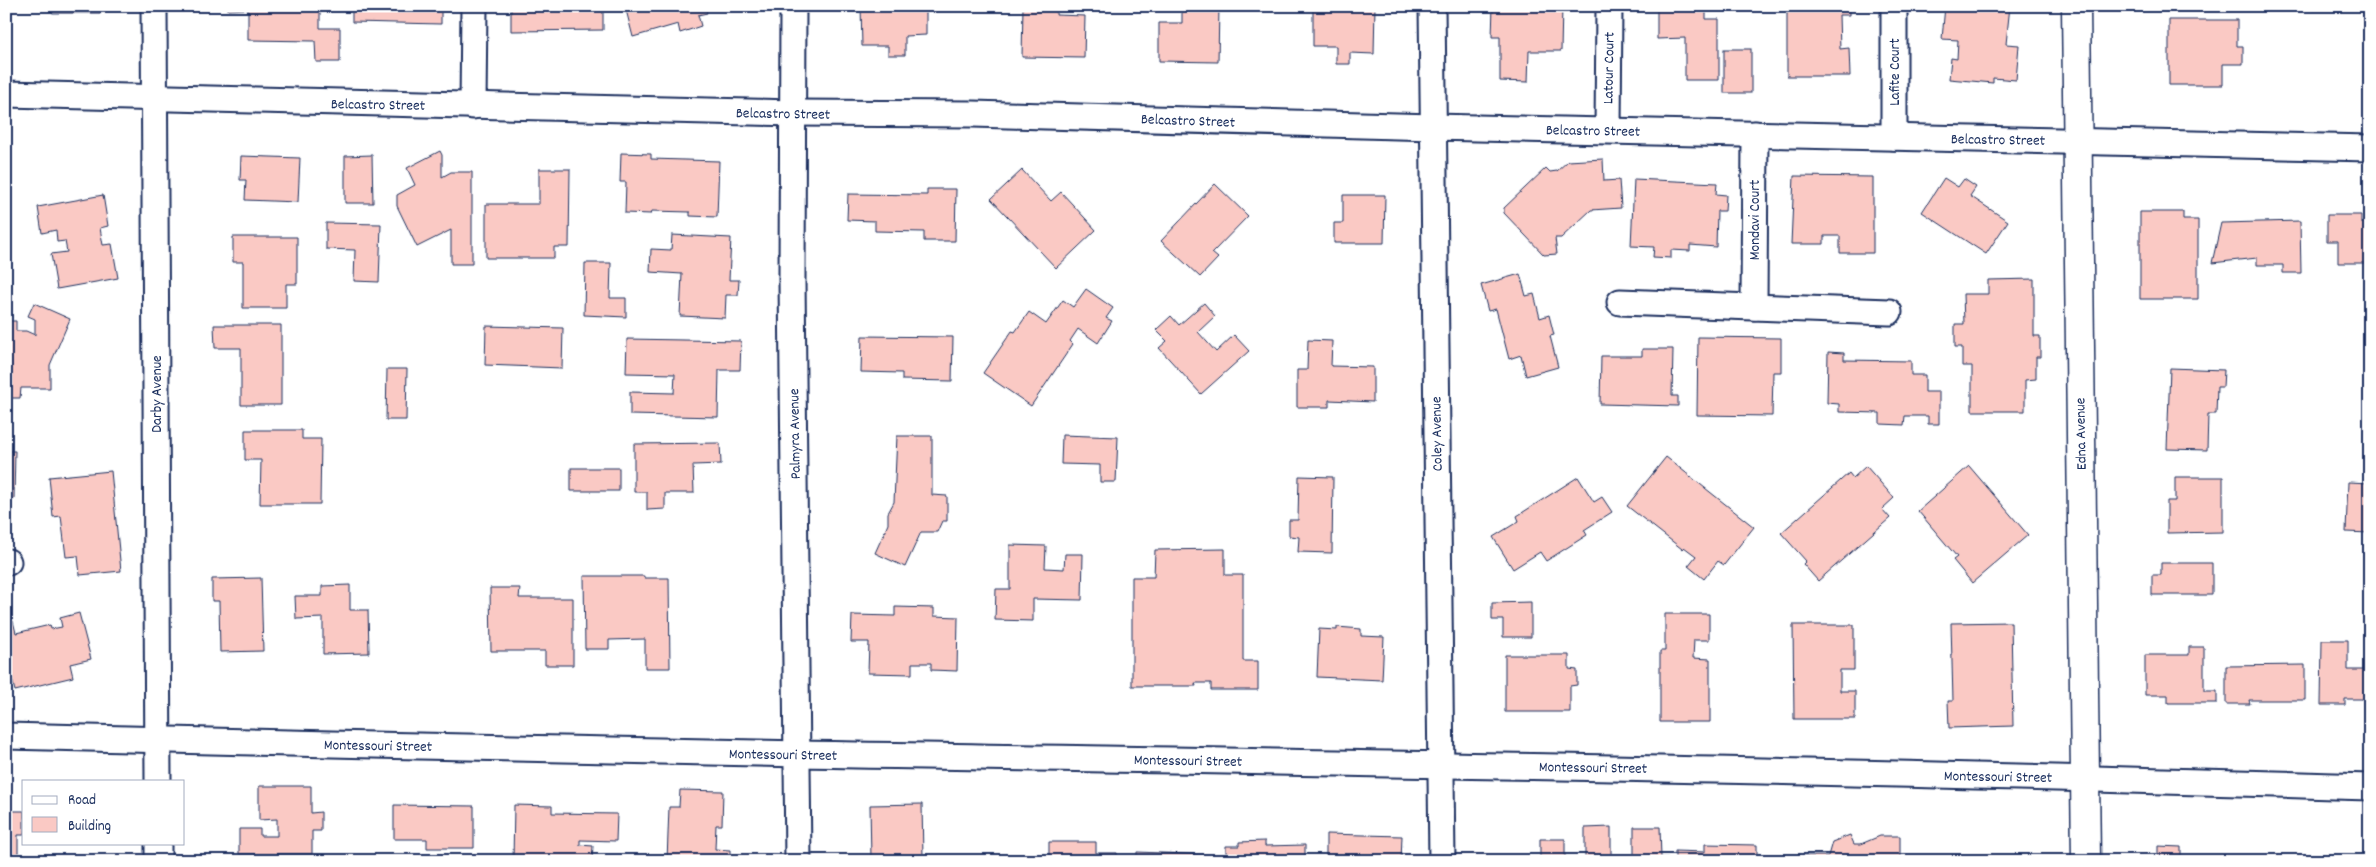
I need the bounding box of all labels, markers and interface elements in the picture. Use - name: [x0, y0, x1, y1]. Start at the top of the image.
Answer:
- street label: Latour Court: [1598, 31, 1622, 104]
- street label: Lafite Court: [1885, 38, 1907, 106]
- street label: Belcastro Street: [331, 94, 426, 118]
- street label: Belcastro Street: [736, 103, 831, 127]
- street label: Belcastro Street: [1140, 109, 1236, 135]
- street label: Belcastro Street: [1546, 120, 1641, 144]
- street label: Belcastro Street: [1951, 129, 2046, 153]
- street label: Mondavi Court: [1745, 179, 1767, 260]
- street label: Darby Avenue: [147, 355, 169, 433]
- street label: Palmyra Avenue: [784, 388, 808, 480]
- street label: Coley Avenue: [1426, 396, 1450, 472]
- street label: Edna Avenue: [2070, 397, 2094, 470]
- street label: Montessouri Street: [324, 735, 433, 759]
- street label: Montessouri Street: [729, 744, 838, 768]
- street label: Montessouri Street: [1134, 750, 1243, 774]
- street label: Montessouri Street: [1539, 757, 1648, 781]
- street label: Montessouri Street: [1944, 766, 2053, 790]
- legend: [22, 780, 185, 844]
- text: Road: [68, 790, 96, 812]
- text: Building: [68, 816, 111, 838]

